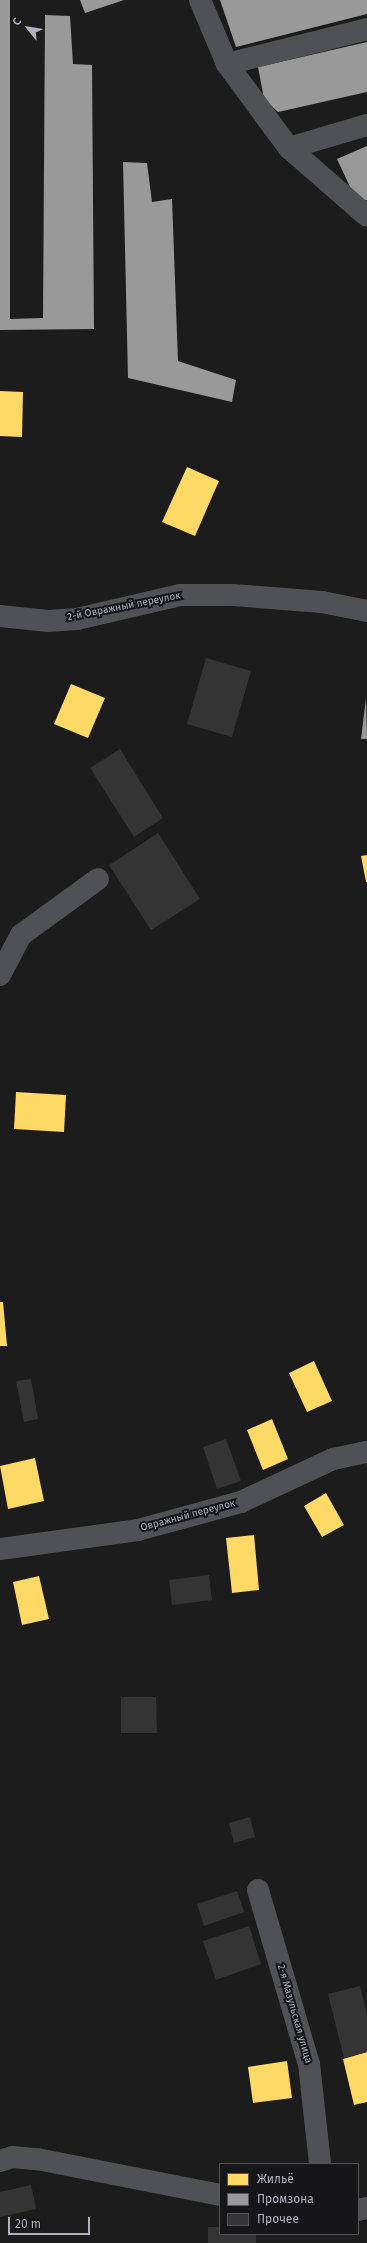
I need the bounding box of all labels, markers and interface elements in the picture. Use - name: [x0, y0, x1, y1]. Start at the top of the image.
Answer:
- north arrow: [8, 8, 48, 48]
- text: С: [10, 16, 24, 28]
- street label: 2-й Овражный переулок: [66, 590, 182, 624]
- street label: Овражный переулок: [139, 1498, 237, 1534]
- street label: 2-я Мазульская улица: [274, 1963, 314, 2065]
- legend: [219, 2163, 359, 2235]
- text: Жильё: [257, 2172, 294, 2186]
- text: Промзона: [257, 2192, 314, 2206]
- scale bar: [10, 2209, 92, 2235]
- text: Прочее: [257, 2212, 299, 2226]
- text: 20 m: [15, 2217, 41, 2231]

